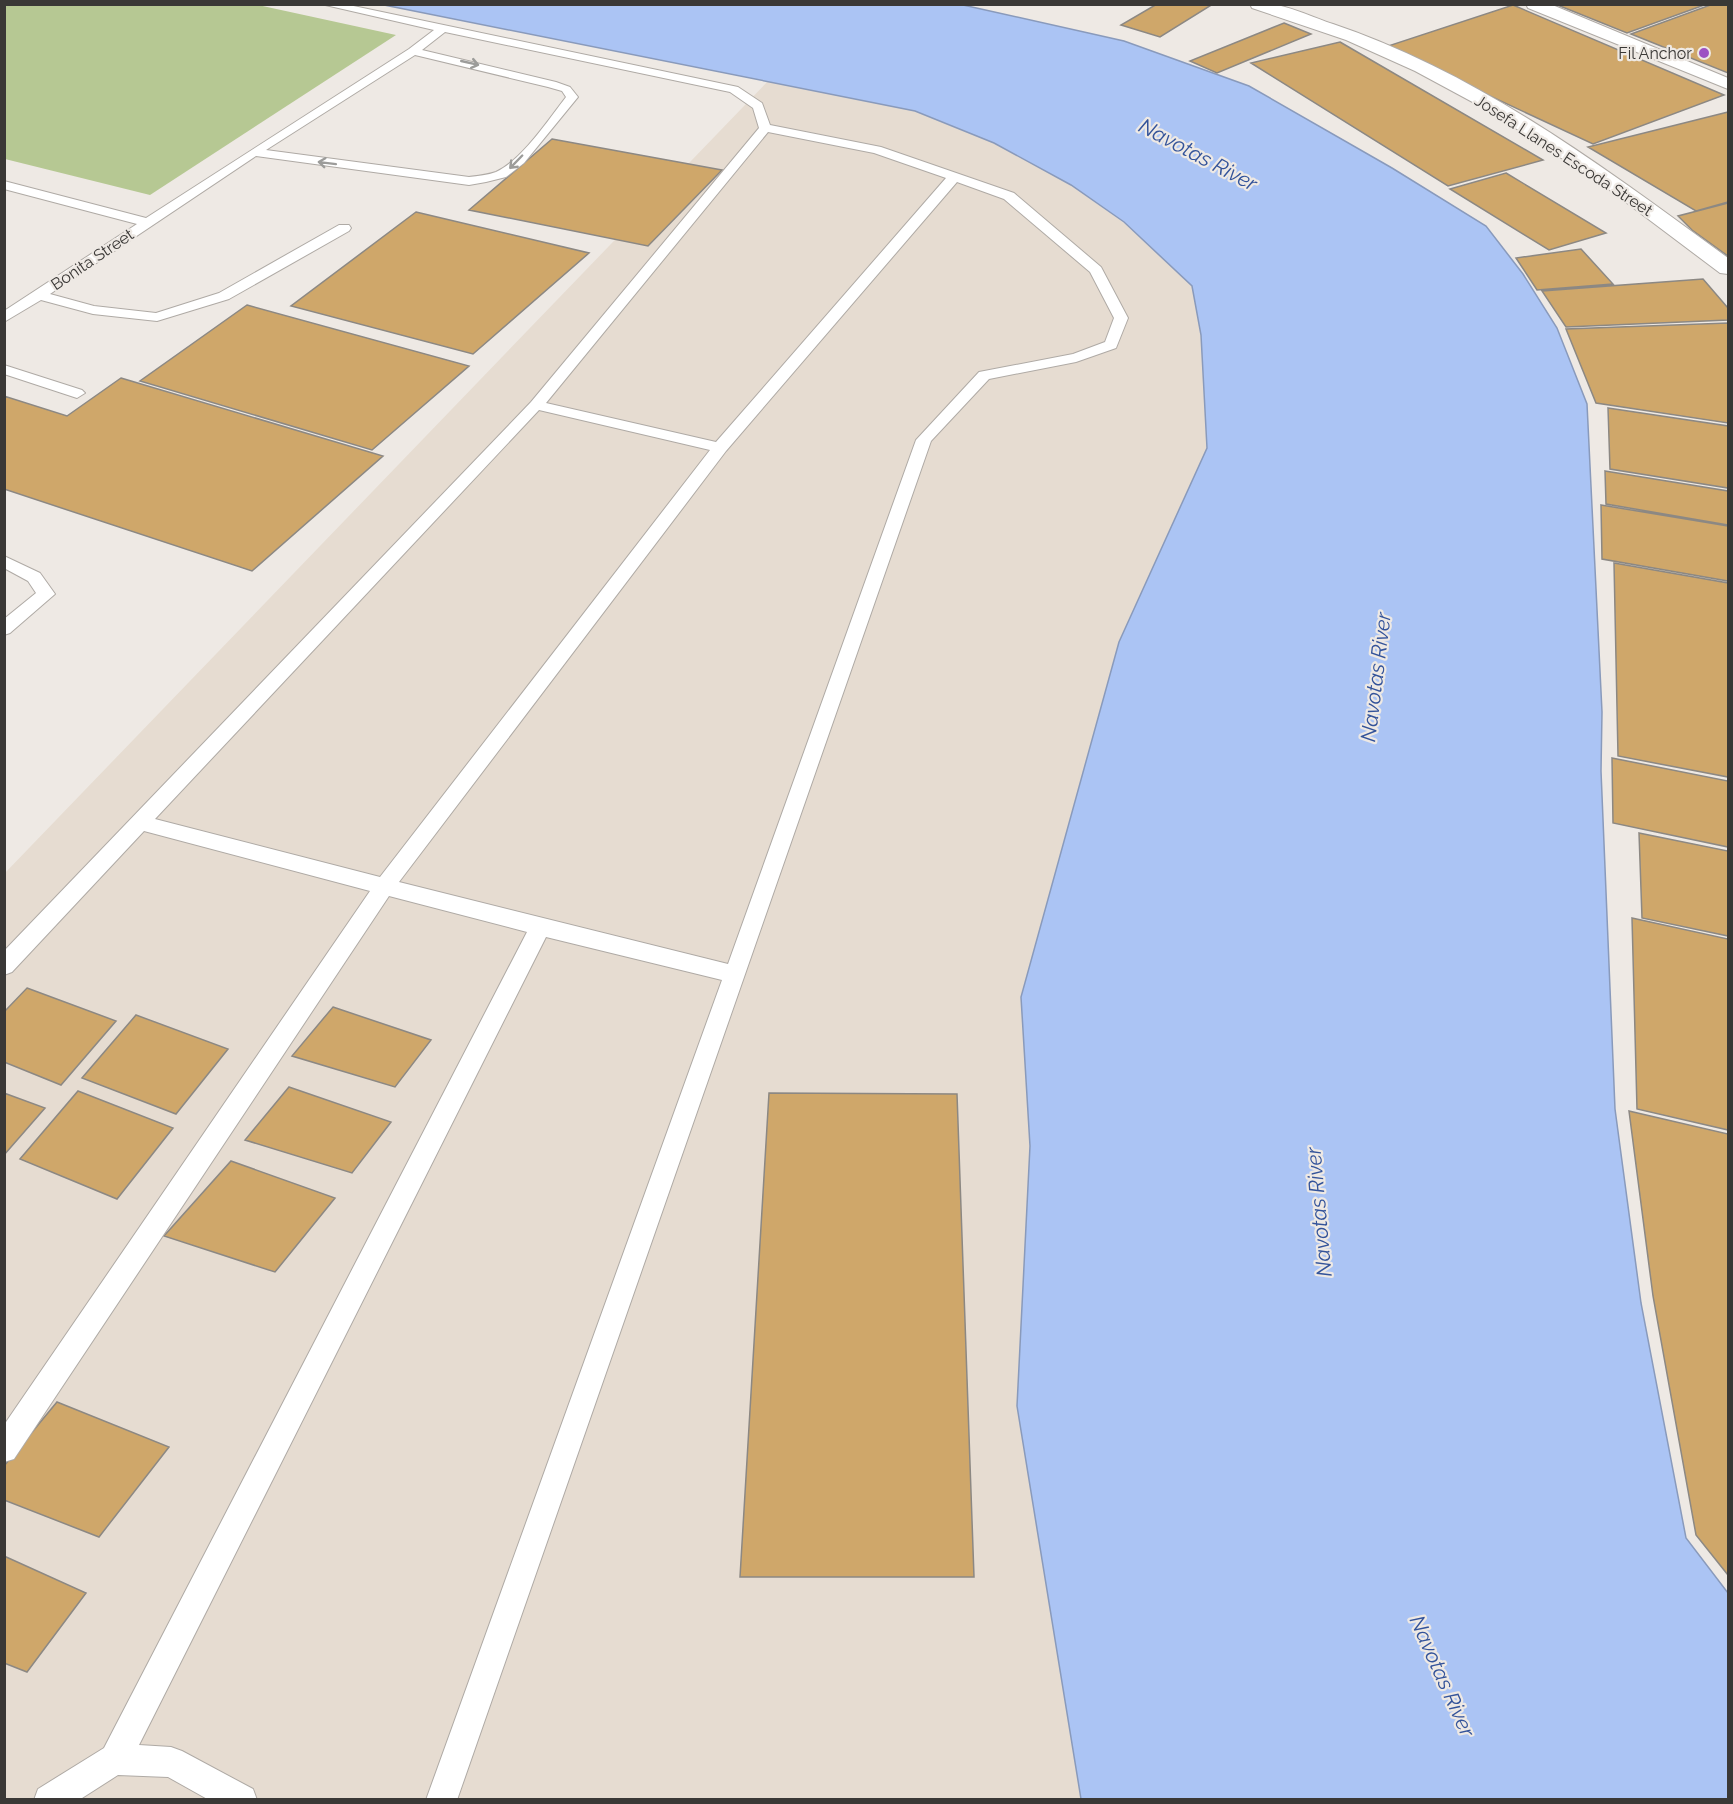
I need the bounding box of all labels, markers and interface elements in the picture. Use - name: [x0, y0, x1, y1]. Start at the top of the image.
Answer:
- place label: Fil Anchor: [1618, 44, 1692, 63]
- marker: Fil Anchor: [1697, 46, 1711, 60]
- one-way arrow: [460, 58, 479, 70]
- street label: Josefa Llanes Escoda Street: [1471, 91, 1657, 220]
- water label: Navotas River: [1135, 113, 1262, 197]
- one-way arrow: [509, 155, 523, 170]
- one-way arrow: [318, 157, 338, 168]
- street label: Bonita Street: [47, 224, 138, 294]
- water label: Navotas River: [1355, 610, 1396, 743]
- water label: Navotas River: [1300, 1145, 1337, 1278]
- water label: Navotas River: [1405, 1611, 1481, 1741]

